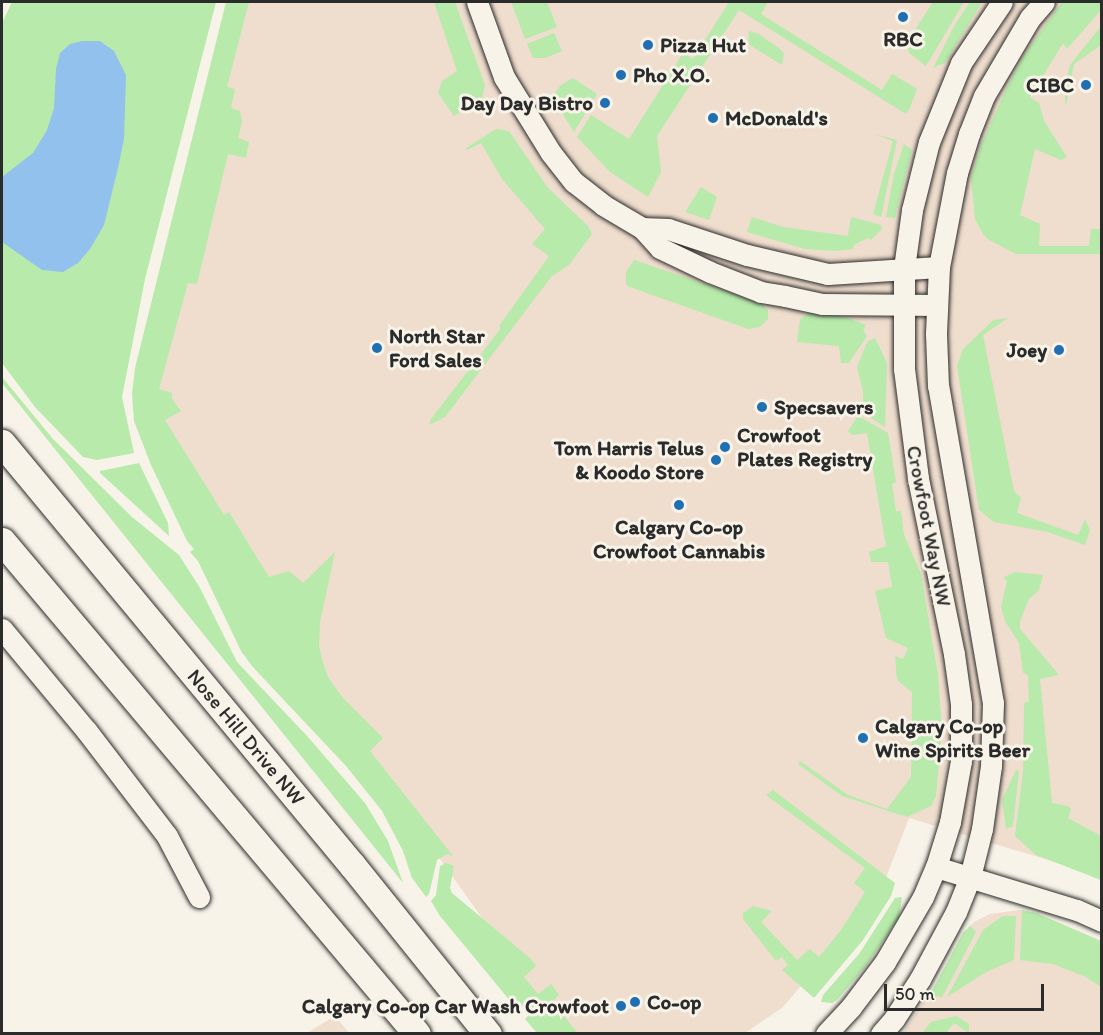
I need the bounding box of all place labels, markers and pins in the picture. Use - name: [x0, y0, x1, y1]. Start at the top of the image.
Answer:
- marker: RBC: [896, 10, 910, 24]
- place label: RBC: [883, 26, 923, 52]
- place label: Pizza Hut: [660, 32, 746, 58]
- marker: Pizza Hut: [641, 38, 655, 52]
- place label: Pho X.O.: [633, 62, 711, 88]
- marker: Pho X.O.: [614, 68, 628, 82]
- place label: CIBC: [1026, 72, 1074, 98]
- marker: CIBC: [1079, 78, 1093, 92]
- place label: Day Day Bistro: [459, 90, 593, 116]
- marker: Day Day Bistro: [598, 96, 612, 110]
- place label: McDonald's: [725, 105, 828, 131]
- marker: McDonald's: [706, 111, 720, 125]
- place label: North Star Ford Sales: [389, 323, 485, 373]
- place label: Joey: [1007, 337, 1047, 363]
- marker: North Star Ford Sales: [370, 341, 384, 355]
- marker: Joey: [1052, 343, 1066, 357]
- place label: Specsavers: [774, 394, 873, 420]
- marker: Specsavers: [755, 400, 769, 414]
- place label: Crowfoot Plates Registry: [737, 422, 872, 472]
- place label: Tom Harris Telus & Koodo Store: [553, 435, 704, 485]
- marker: Crowfoot Plates Registry: [718, 440, 732, 454]
- marker: Tom Harris Telus & Koodo Store: [709, 453, 723, 467]
- marker: Calgary Co-op Crowfoot Cannabis: [672, 498, 686, 512]
- place label: Calgary Co-op Crowfoot Cannabis: [593, 514, 765, 564]
- place label: Calgary Co-op Wine Spirits Beer: [875, 713, 1030, 763]
- marker: Calgary Co-op Wine Spirits Beer: [856, 731, 870, 745]
- place label: Co-op: [647, 989, 701, 1015]
- place label: Calgary Co-op Car Wash Crowfoot: [301, 993, 609, 1019]
- marker: Co-op: [628, 995, 642, 1009]
- marker: Calgary Co-op Car Wash Crowfoot: [614, 999, 628, 1013]

